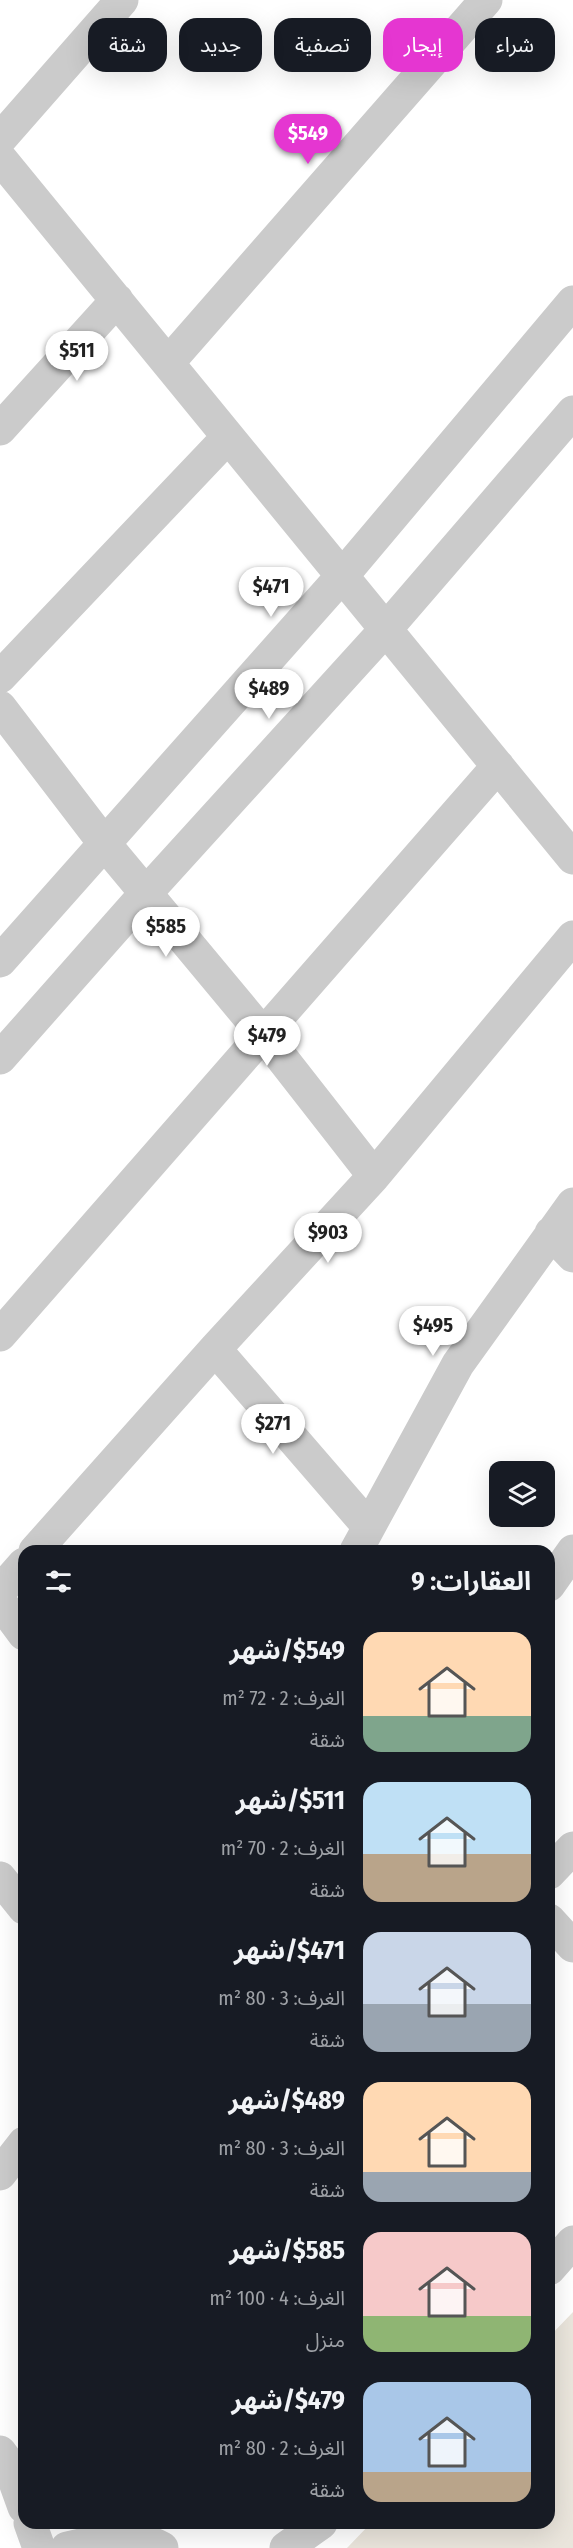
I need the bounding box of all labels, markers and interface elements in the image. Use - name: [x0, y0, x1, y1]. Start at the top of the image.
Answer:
- chip: شقة: [88, 18, 167, 72]
- chip: جديد: [179, 18, 262, 72]
- chip: تصفية: [274, 18, 371, 72]
- chip: إيجار: [383, 18, 463, 72]
- chip: شراء: [475, 18, 555, 72]
- pin: $549: [272, 114, 344, 165]
- text: $549: [288, 121, 328, 145]
- pin: $511: [41, 331, 113, 382]
- text: $511: [59, 338, 95, 362]
- pin: $471: [235, 567, 307, 618]
- text: $471: [253, 574, 289, 598]
- pin: $489: [233, 669, 305, 720]
- text: $489: [249, 676, 289, 700]
- pin: $585: [130, 907, 202, 958]
- text: $585: [146, 914, 186, 938]
- pin: $479: [231, 1016, 303, 1067]
- text: $479: [248, 1023, 286, 1047]
- pin: $903: [292, 1213, 364, 1264]
- text: $903: [308, 1220, 348, 1244]
- pin: $495: [397, 1306, 469, 1357]
- text: $495: [413, 1313, 453, 1337]
- pin: $271: [237, 1404, 309, 1455]
- text: $271: [255, 1411, 291, 1435]
- map controls: [489, 1461, 555, 1527]
- button: layers: [489, 1461, 555, 1527]
- icon: filters: [42, 1565, 75, 1598]
- text: العقارات: 9: [411, 1566, 531, 1597]
- text: $549/شهر: [230, 1635, 345, 1666]
- icon: home: [411, 1656, 483, 1728]
- text: الغرف: 2 · 72 m²: [222, 1686, 345, 1710]
- text: شقة: [310, 1728, 345, 1752]
- text: $511/شهر: [236, 1785, 345, 1816]
- icon: home: [411, 1806, 483, 1878]
- text: الغرف: 2 · 70 m²: [221, 1836, 345, 1860]
- text: شقة: [310, 1878, 345, 1902]
- text: $471/شهر: [234, 1935, 345, 1966]
- icon: home: [411, 1956, 483, 2028]
- text: الغرف: 3 · 80 m²: [218, 1986, 345, 2010]
- text: شقة: [310, 2028, 345, 2052]
- text: $489/شهر: [228, 2085, 345, 2116]
- icon: home: [411, 2106, 483, 2178]
- text: الغرف: 3 · 80 m²: [218, 2136, 345, 2160]
- text: شقة: [310, 2178, 345, 2202]
- text: $585/شهر: [229, 2235, 345, 2266]
- icon: home: [411, 2256, 483, 2328]
- text: الغرف: 4 · 100 m²: [209, 2286, 345, 2310]
- text: منزل: [306, 2328, 345, 2352]
- text: $479/شهر: [232, 2385, 345, 2416]
- icon: home: [411, 2406, 483, 2478]
- text: الغرف: 2 · 80 m²: [219, 2436, 345, 2460]
- text: شقة: [310, 2478, 345, 2502]

